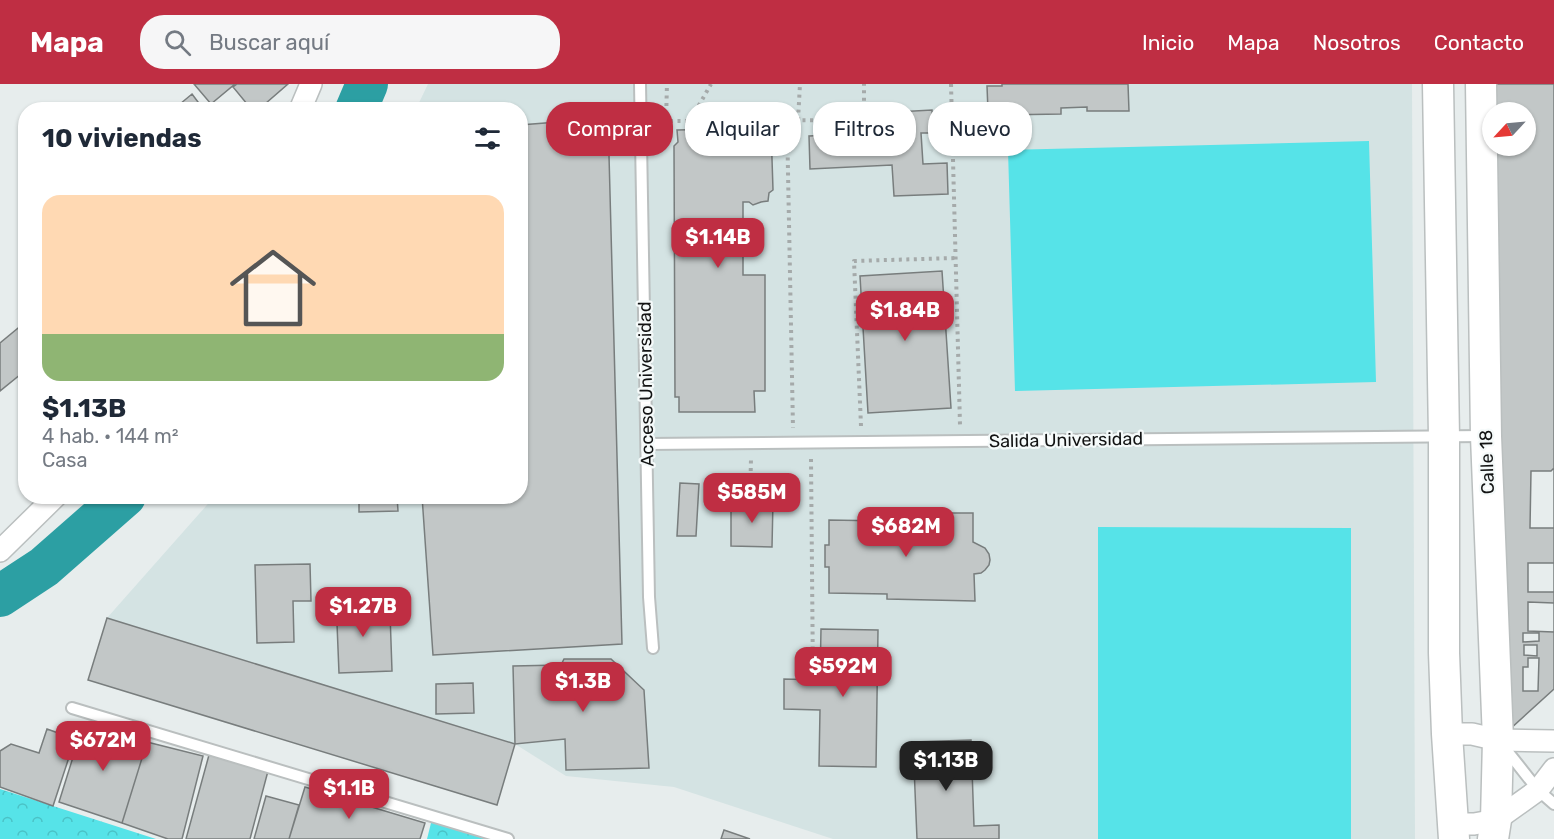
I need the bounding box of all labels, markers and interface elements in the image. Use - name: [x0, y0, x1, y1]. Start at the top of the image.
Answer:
- search box: [140, 15, 560, 69]
- text: Mapa: [30, 26, 104, 59]
- icon: search: [161, 26, 194, 59]
- text: Buscar aquí: [209, 29, 329, 56]
- text: Inicio: [1142, 30, 1194, 55]
- text: Mapa: [1227, 30, 1280, 55]
- text: Nosotros: [1313, 30, 1401, 55]
- text: Contacto: [1434, 30, 1524, 55]
- chip: Comprar: [546, 102, 673, 156]
- chip: Alquilar: [685, 102, 801, 156]
- chip: Filtros: [813, 102, 916, 156]
- chip: Nuevo: [928, 102, 1032, 156]
- north arrow: [1482, 102, 1536, 156]
- map controls: [1482, 102, 1536, 156]
- icon: filters: [471, 122, 504, 155]
- text: 10 viviendas: [42, 123, 202, 154]
- pin: $1.14B: [669, 218, 767, 269]
- text: $1.14B: [685, 225, 751, 249]
- icon: home: [219, 234, 327, 342]
- pin: $1.84B: [856, 291, 954, 342]
- text: $1.84B: [870, 298, 940, 322]
- street label: Acceso Universidad: [634, 301, 658, 467]
- text: $1.13B: [42, 393, 126, 424]
- text: 4 hab. · 144 m²: [42, 424, 179, 448]
- street label: Salida Universidad: [989, 428, 1143, 452]
- street label: Calle 18: [1475, 429, 1499, 495]
- text: Casa: [42, 448, 88, 472]
- pin: $585M: [710, 473, 794, 524]
- text: $585M: [717, 480, 787, 504]
- pin: $682M: [864, 507, 948, 558]
- text: $682M: [871, 514, 941, 538]
- pin: $1.27B: [314, 587, 412, 638]
- text: $1.27B: [329, 594, 397, 618]
- pin: $592M: [801, 647, 885, 698]
- text: $592M: [809, 654, 877, 678]
- pin: $1.3B: [541, 662, 625, 713]
- text: $1.3B: [555, 669, 611, 693]
- pin: $672M: [61, 721, 145, 772]
- text: $672M: [70, 728, 136, 752]
- pin: $1.13B: [897, 741, 995, 792]
- text: $1.13B: [914, 748, 978, 772]
- pin: $1.1B: [307, 769, 391, 820]
- text: $1.1B: [323, 776, 375, 800]

